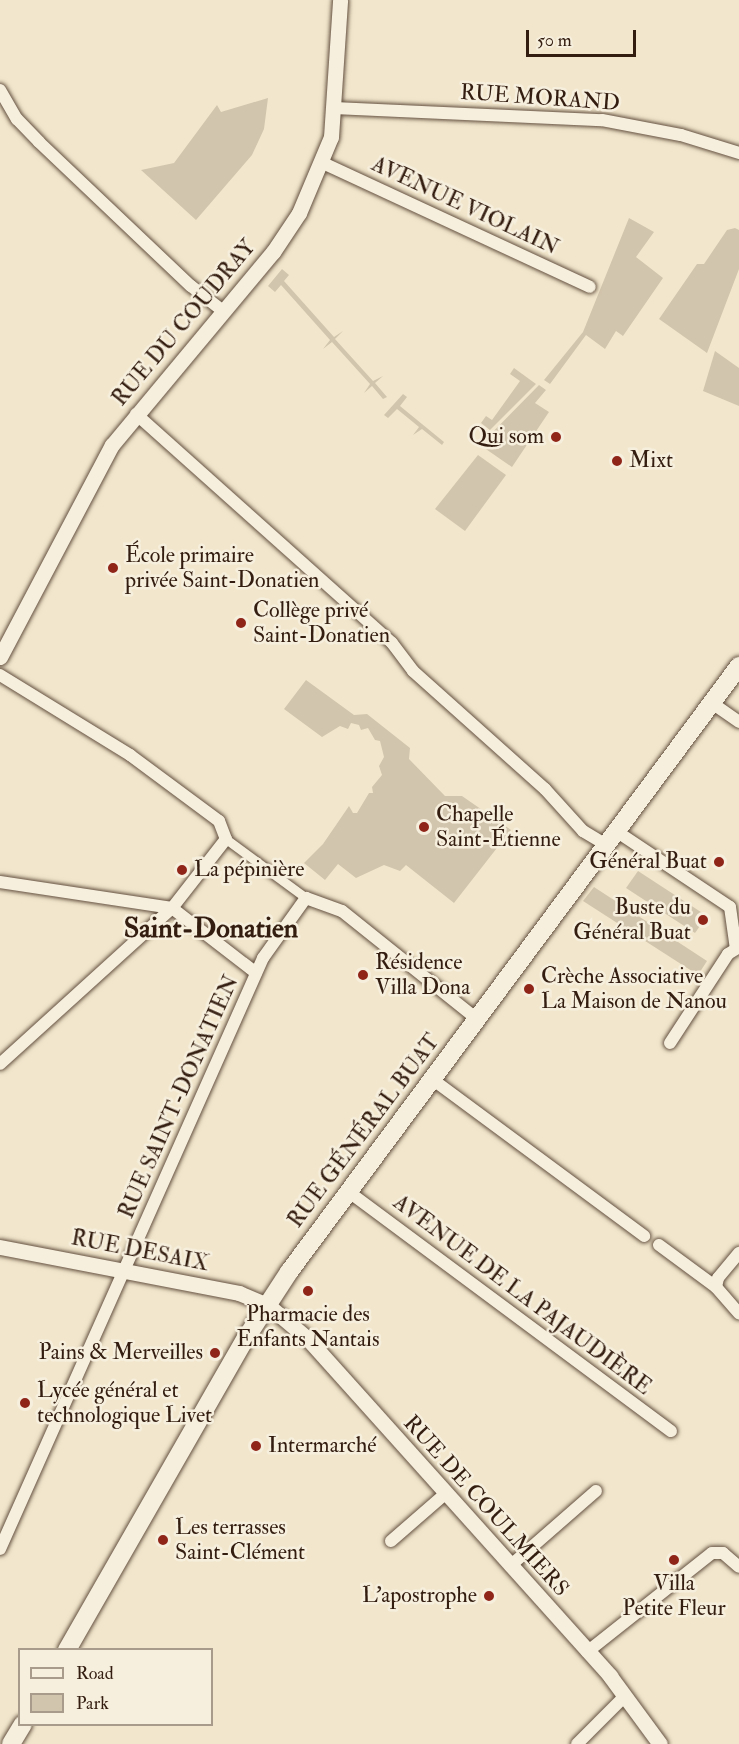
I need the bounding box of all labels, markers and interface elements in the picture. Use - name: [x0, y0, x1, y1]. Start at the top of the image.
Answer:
- scale bar: [529, 18, 638, 56]
- text: 50 m: [537, 29, 572, 52]
- street label: RUE MORAND: [459, 79, 621, 117]
- street label: AVENUE VIOLAIN: [367, 151, 563, 261]
- street label: RUE DU COUDRAY: [107, 234, 261, 412]
- place label: Qui som: [468, 424, 544, 450]
- marker: Qui som: [549, 430, 563, 444]
- place label: Mixt: [629, 448, 673, 474]
- marker: Mixt: [610, 454, 624, 468]
- place label: École primaire privée Saint-Donatien: [125, 542, 319, 594]
- marker: École primaire privée Saint-Donatien: [106, 561, 120, 575]
- place label: Collège privé Saint-Donatien: [253, 597, 390, 648]
- marker: Collège privé Saint-Donatien: [234, 616, 248, 630]
- place label: Chapelle Saint-Étienne: [436, 801, 561, 852]
- marker: Chapelle Saint-Étienne: [417, 820, 431, 834]
- place label: Général Buat: [589, 849, 707, 875]
- marker: Général Buat: [712, 855, 726, 869]
- place label: La pépinière: [194, 857, 304, 883]
- marker: La pépinière: [175, 863, 189, 877]
- place label: Buste du Général Buat: [573, 894, 691, 945]
- district label: Saint-Donatien: [124, 912, 298, 946]
- marker: Buste du Général Buat: [696, 913, 710, 927]
- place label: Résidence Villa Dona: [375, 949, 470, 1000]
- place label: Crèche Associative La Maison de Nanou: [541, 963, 727, 1014]
- marker: Résidence Villa Dona: [356, 968, 370, 982]
- street label: RUE SAINT-DONATIEN: [113, 971, 245, 1223]
- marker: Crèche Associative La Maison de Nanou: [522, 982, 536, 996]
- street label: RUE GÉNÉRAL BUAT: [282, 1029, 446, 1233]
- street label: AVENUE DE LA PAJAUDIÈRE: [388, 1189, 656, 1401]
- street label: RUE DESAIX: [69, 1225, 211, 1277]
- marker: Pharmacie des Enfants Nantais: [301, 1284, 315, 1298]
- place label: Pharmacie des Enfants Nantais: [237, 1301, 379, 1352]
- place label: Pains & Merveilles: [38, 1340, 203, 1366]
- marker: Pains & Merveilles: [208, 1346, 222, 1360]
- place label: Lycée général et technologique Livet: [37, 1377, 212, 1428]
- marker: Lycée général et technologique Livet: [18, 1396, 32, 1410]
- street label: RUE DE COULMIERS: [398, 1410, 574, 1602]
- place label: Intermarché: [268, 1433, 376, 1459]
- marker: Intermarché: [249, 1439, 263, 1453]
- place label: Les terrasses Saint-Clément: [175, 1514, 305, 1566]
- marker: Les terrasses Saint-Clément: [156, 1533, 170, 1547]
- marker: Villa Petite Fleur: [667, 1553, 681, 1567]
- place label: Villa Petite Fleur: [622, 1570, 726, 1622]
- place label: L'apostrophe: [362, 1583, 477, 1609]
- marker: L'apostrophe: [482, 1589, 496, 1603]
- legend: [18, 1648, 213, 1726]
- text: Road: [76, 1662, 114, 1685]
- text: Park: [76, 1692, 109, 1715]

